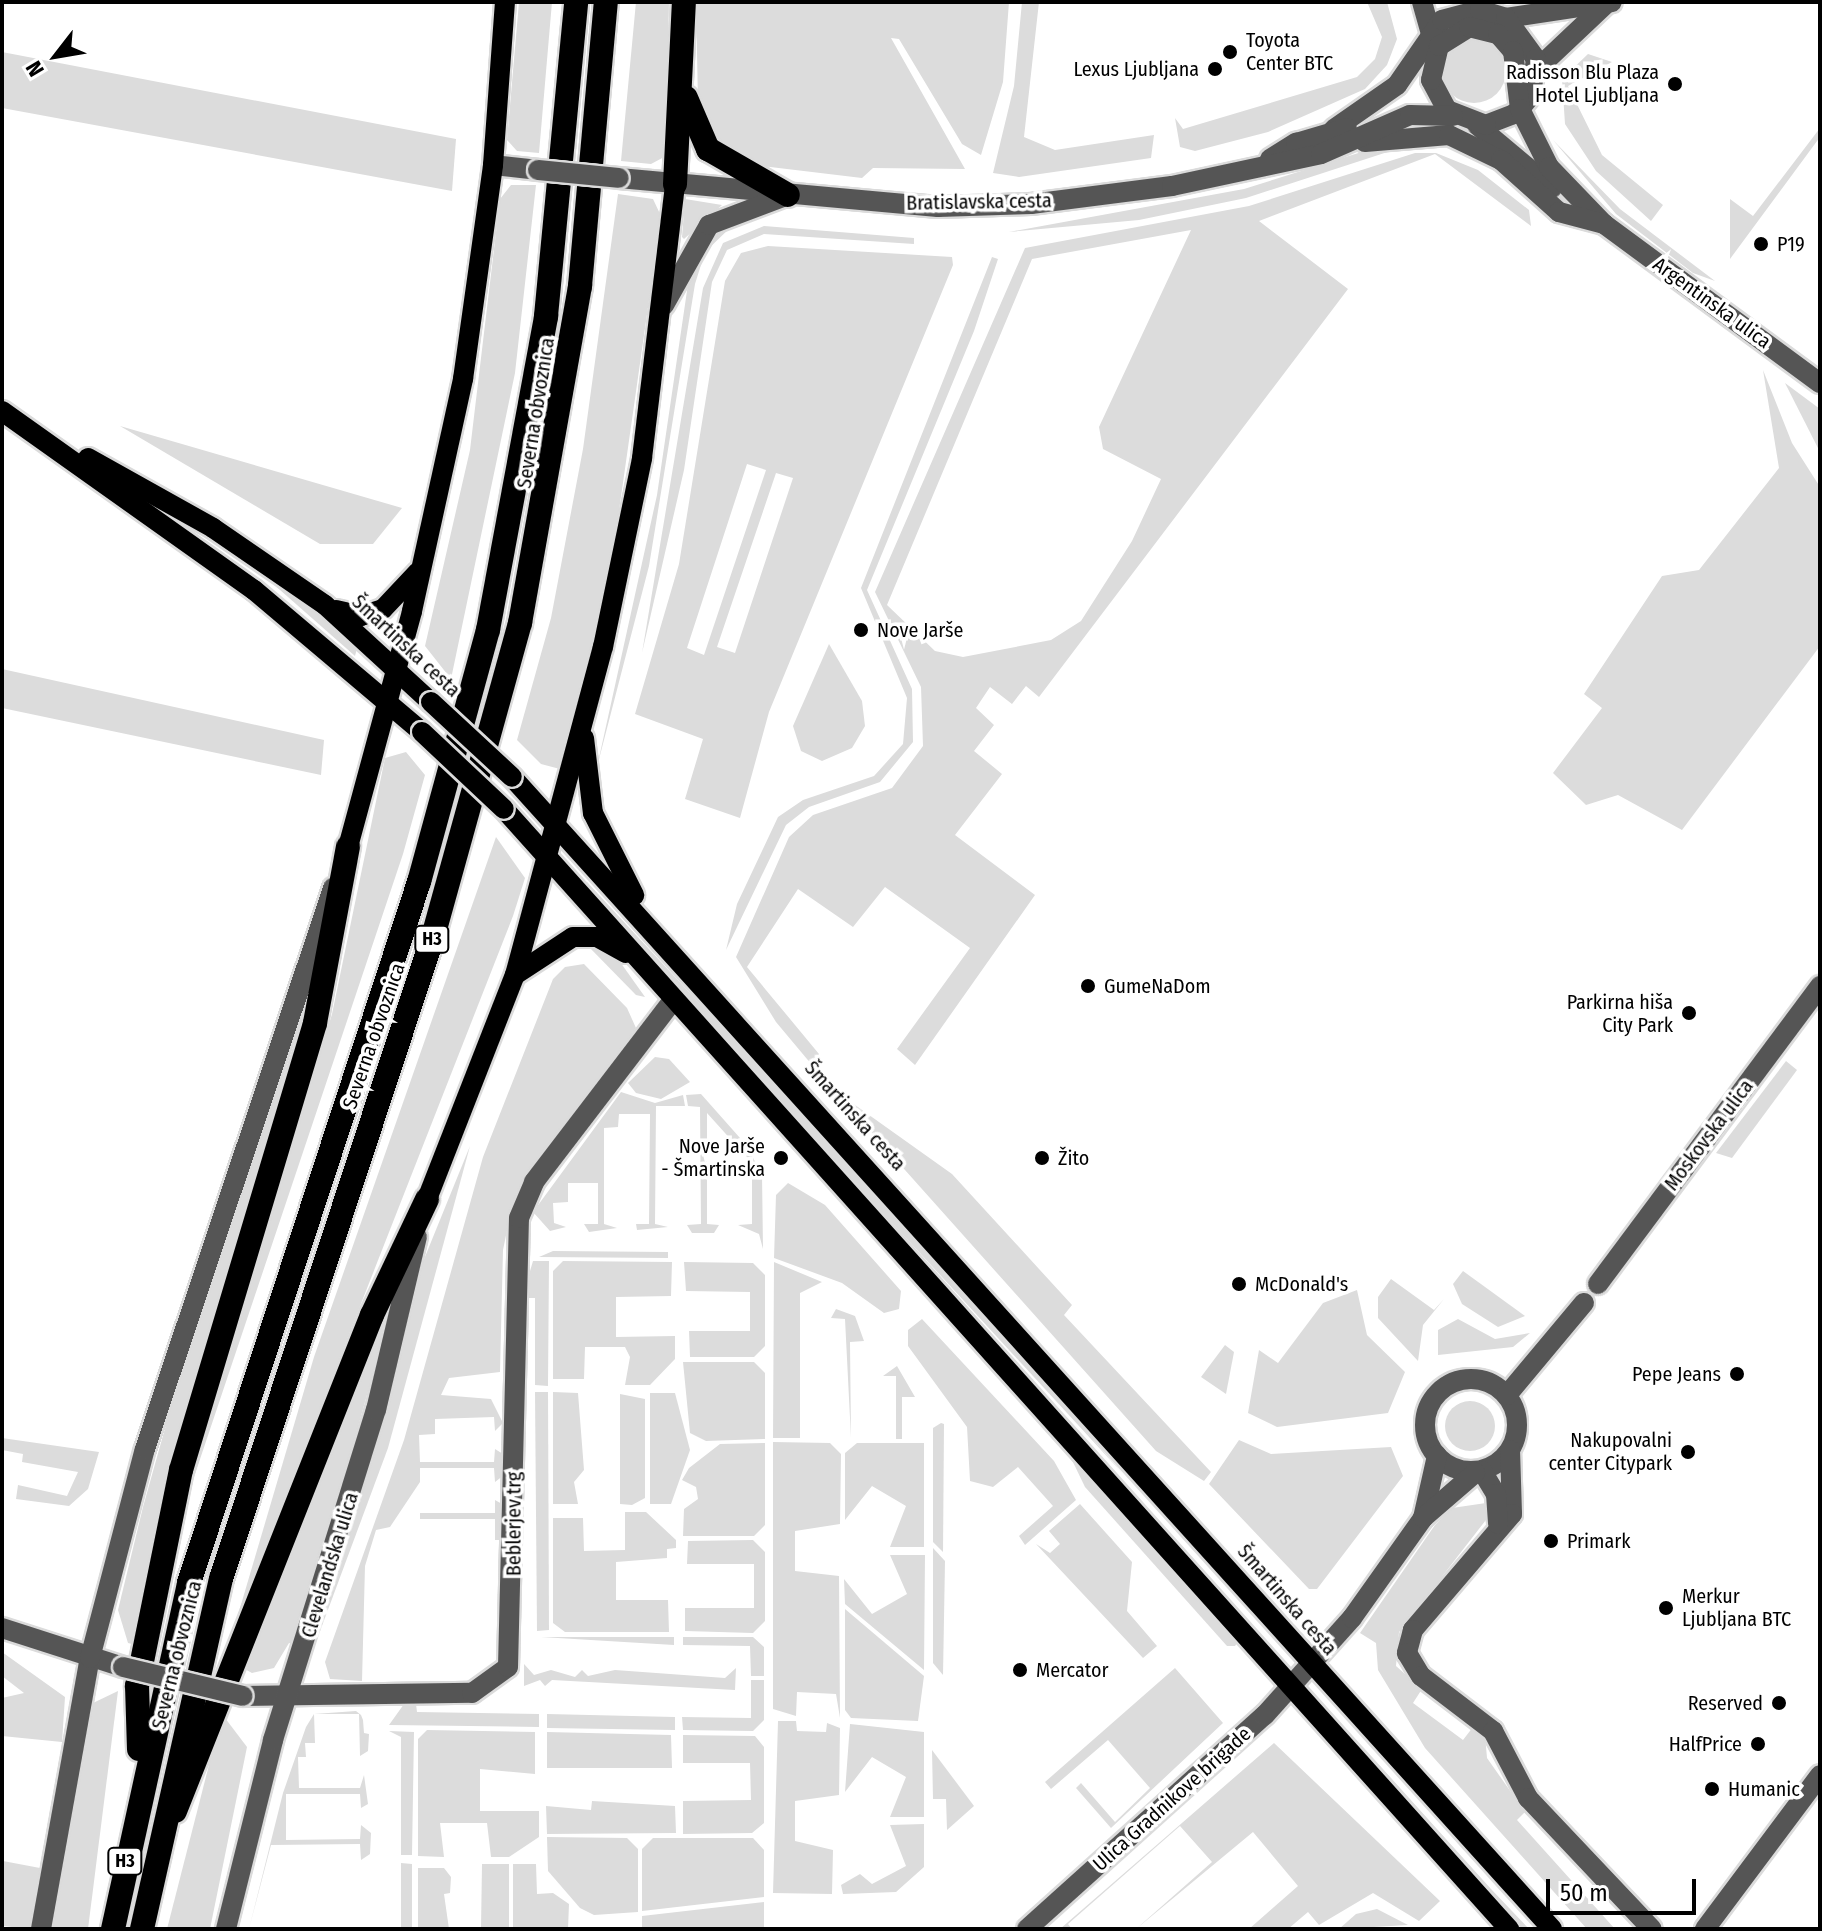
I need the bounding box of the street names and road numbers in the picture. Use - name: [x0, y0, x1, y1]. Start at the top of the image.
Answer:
- street label: Bratislavska cesta: [906, 189, 1052, 215]
- street label: Argentinska ulica: [1648, 252, 1776, 354]
- street label: Severna obvoznica: [512, 336, 560, 490]
- street label: Šmartinska cesta: [347, 590, 465, 702]
- road number: H3: [414, 925, 450, 953]
- street label: Severna obvoznica: [338, 960, 410, 1112]
- street label: Šmartinska cesta: [800, 1056, 910, 1176]
- street label: Moskovska ulica: [1660, 1075, 1758, 1195]
- street label: Beblerjev trg: [502, 1472, 526, 1576]
- street label: Clevelandska ulica: [296, 1489, 364, 1641]
- street label: Šmartinska cesta: [1232, 1540, 1342, 1660]
- street label: Severna obvoznica: [147, 1578, 207, 1732]
- street label: Ulica Gradnikove brigade: [1088, 1722, 1256, 1876]
- road number: H3: [107, 1847, 143, 1875]

